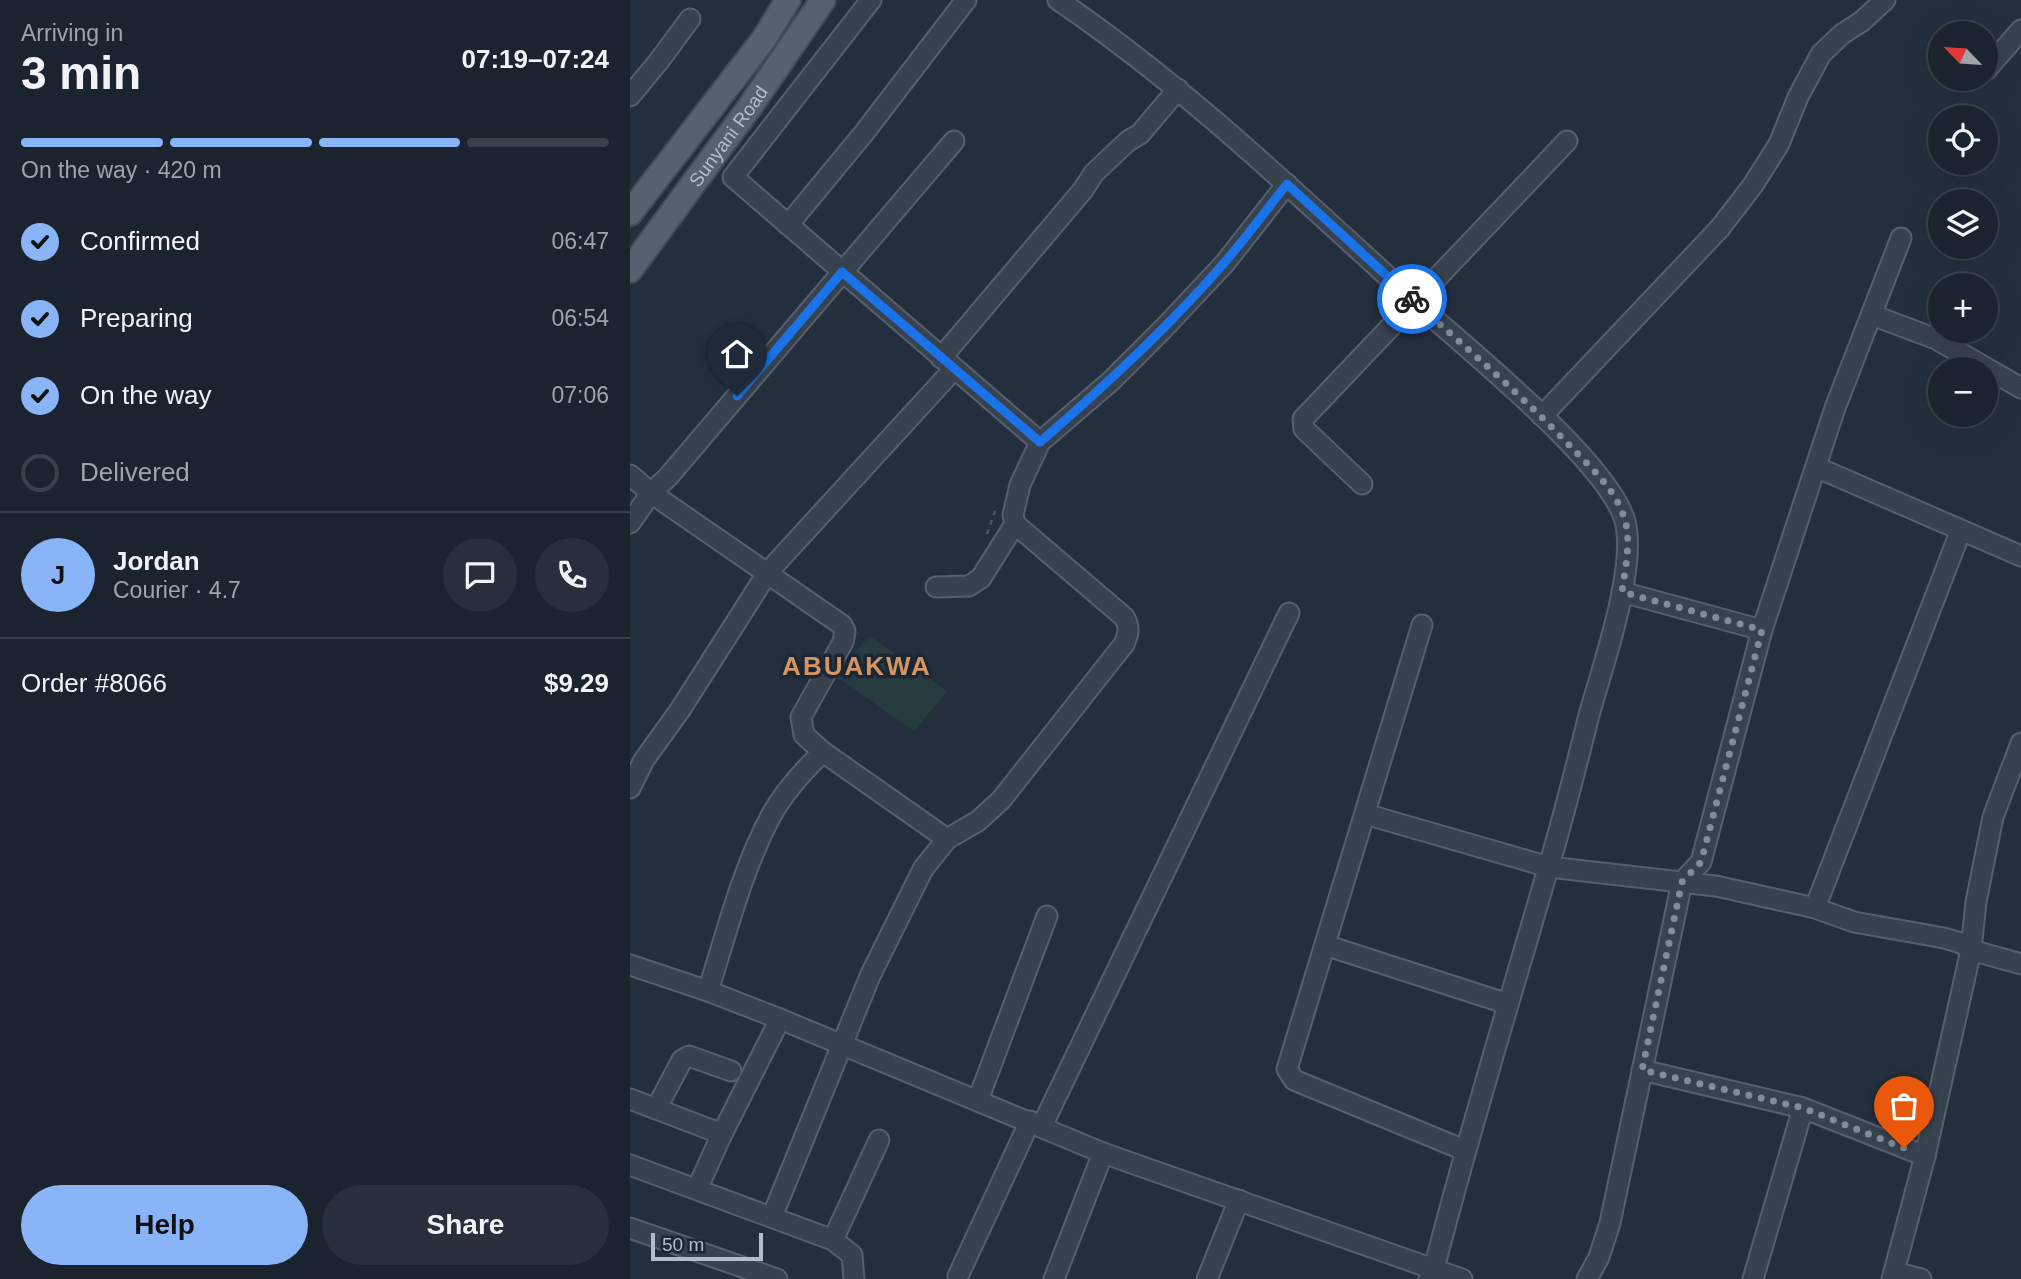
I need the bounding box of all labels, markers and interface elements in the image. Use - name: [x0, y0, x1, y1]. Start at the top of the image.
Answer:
- text: Arriving in: [21, 20, 123, 46]
- north arrow: [1928, 21, 1998, 91]
- map controls: [1928, 21, 1998, 427]
- text: 07:19–07:24: [462, 44, 609, 74]
- text: 3 min: [21, 47, 141, 99]
- street label: Sunyani Road: [685, 82, 772, 191]
- button: locate: [1928, 105, 1998, 175]
- text: On the way · 420 m: [21, 157, 222, 183]
- button: layers: [1928, 189, 1998, 259]
- icon: check: [21, 223, 59, 261]
- text: Confirmed: [80, 226, 200, 256]
- text: 06:47: [551, 228, 609, 254]
- courier: [1377, 264, 1447, 334]
- button: +: [1928, 273, 1998, 343]
- icon: bike: [1393, 280, 1431, 318]
- icon: check: [21, 300, 59, 338]
- text: Preparing: [80, 303, 193, 333]
- text: 06:54: [551, 305, 609, 331]
- pin: [707, 324, 767, 396]
- icon: home: [718, 335, 756, 373]
- button: −: [1928, 357, 1998, 427]
- icon: check: [21, 377, 59, 415]
- text: On the way: [80, 380, 212, 410]
- text: 07:06: [551, 382, 609, 408]
- text: Delivered: [80, 457, 190, 487]
- button: chat: [443, 538, 517, 612]
- button: phone: [535, 538, 609, 612]
- text: Jordan: [113, 546, 200, 576]
- text: J: [51, 560, 65, 590]
- text: Courier · 4.7: [113, 577, 241, 603]
- district label: ABUAKWA: [782, 651, 932, 681]
- text: Order #8066: [21, 668, 167, 698]
- text: $9.29: [544, 668, 609, 698]
- pin: [1874, 1076, 1934, 1148]
- icon: bag: [1885, 1087, 1923, 1125]
- button: Help: [21, 1185, 308, 1265]
- button: Share: [322, 1185, 609, 1265]
- scale bar: [651, 1230, 763, 1262]
- text: 50 m: [662, 1234, 704, 1255]

